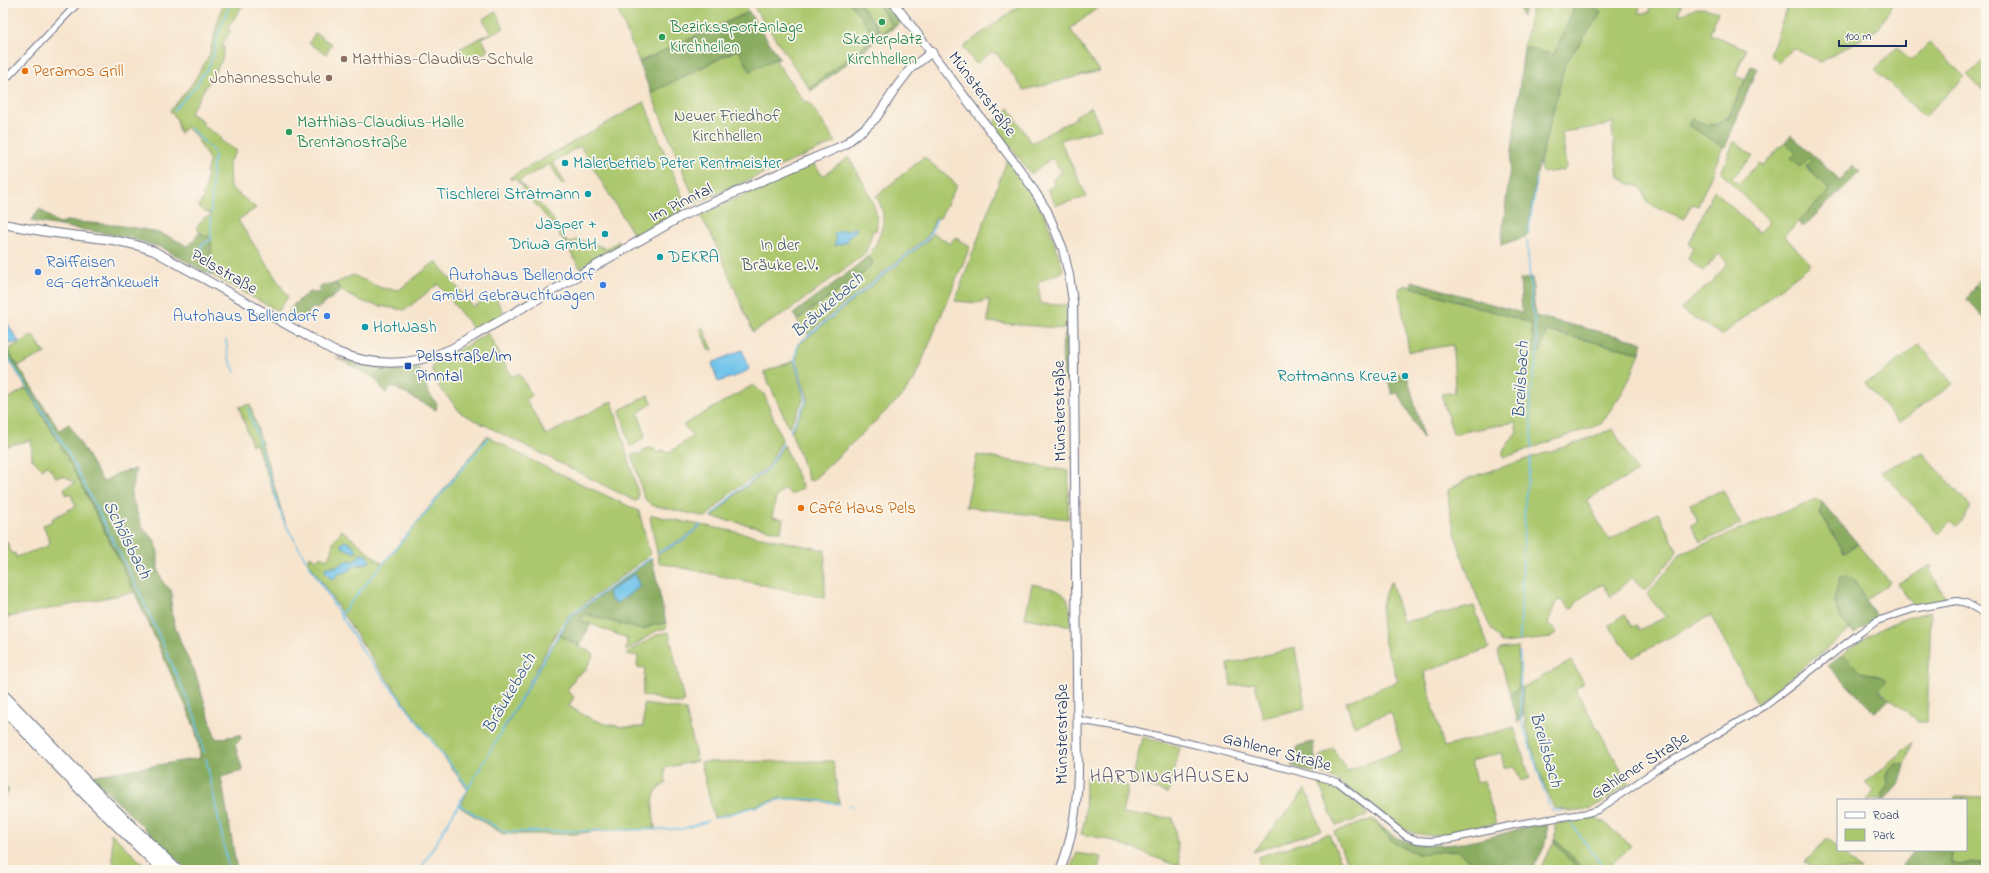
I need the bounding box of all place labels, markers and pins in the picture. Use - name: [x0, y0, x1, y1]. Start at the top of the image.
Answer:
- place label: Bezirkssportanlage Kirchhellen: [669, 15, 804, 60]
- marker: Skaterplatz Kirchhellen: [877, 17, 887, 27]
- place label: Skaterplatz Kirchhellen: [842, 27, 923, 72]
- marker: Bezirkssportanlage Kirchhellen: [657, 32, 667, 42]
- place label: Matthias-Claudius-Schule: [352, 47, 534, 72]
- marker: Matthias-Claudius-Schule: [339, 54, 349, 64]
- place label: Peramos Grill: [33, 59, 124, 84]
- marker: Peramos Grill: [20, 66, 30, 76]
- place label: Johannesschule: [210, 66, 321, 91]
- marker: Johannesschule: [324, 73, 334, 83]
- place label: Matthias-Claudius-Halle Brentanostraße: [296, 110, 464, 155]
- marker: Matthias-Claudius-Halle Brentanostraße: [284, 127, 294, 137]
- place label: Malerbetrieb Peter Rentmeister: [573, 151, 782, 176]
- marker: Malerbetrieb Peter Rentmeister: [560, 158, 570, 168]
- place label: Tischlerei Stratmann: [436, 182, 580, 207]
- marker: Tischlerei Stratmann: [583, 189, 593, 199]
- place label: Jasper + Driwa GmbH: [508, 212, 597, 257]
- marker: Jasper + Driwa GmbH: [600, 229, 610, 239]
- place label: DEKRA: [667, 245, 719, 270]
- place label: Raiffeisen eG-Getränkewelt: [46, 250, 160, 295]
- marker: DEKRA: [655, 252, 665, 262]
- place label: Autohaus Bellendorf GmbH Gebrauchtwagen: [431, 263, 595, 310]
- marker: Raiffeisen eG-Getränkewelt: [33, 267, 43, 277]
- marker: Autohaus Bellendorf GmbH Gebrauchtwagen: [598, 280, 608, 290]
- place label: Autohaus Bellendorf: [173, 304, 319, 329]
- marker: Autohaus Bellendorf: [322, 311, 332, 321]
- place label: HotWash: [373, 315, 437, 340]
- marker: HotWash: [360, 322, 370, 332]
- place label: Pelsstraße/Im Pinntal: [416, 344, 512, 389]
- marker: Pelsstraße/Im Pinntal: [403, 361, 413, 371]
- place label: Rottmanns Kreuz: [1277, 364, 1398, 389]
- marker: Rottmanns Kreuz: [1400, 371, 1410, 381]
- place label: Café Haus Pels: [809, 496, 916, 521]
- marker: Café Haus Pels: [796, 503, 806, 513]

